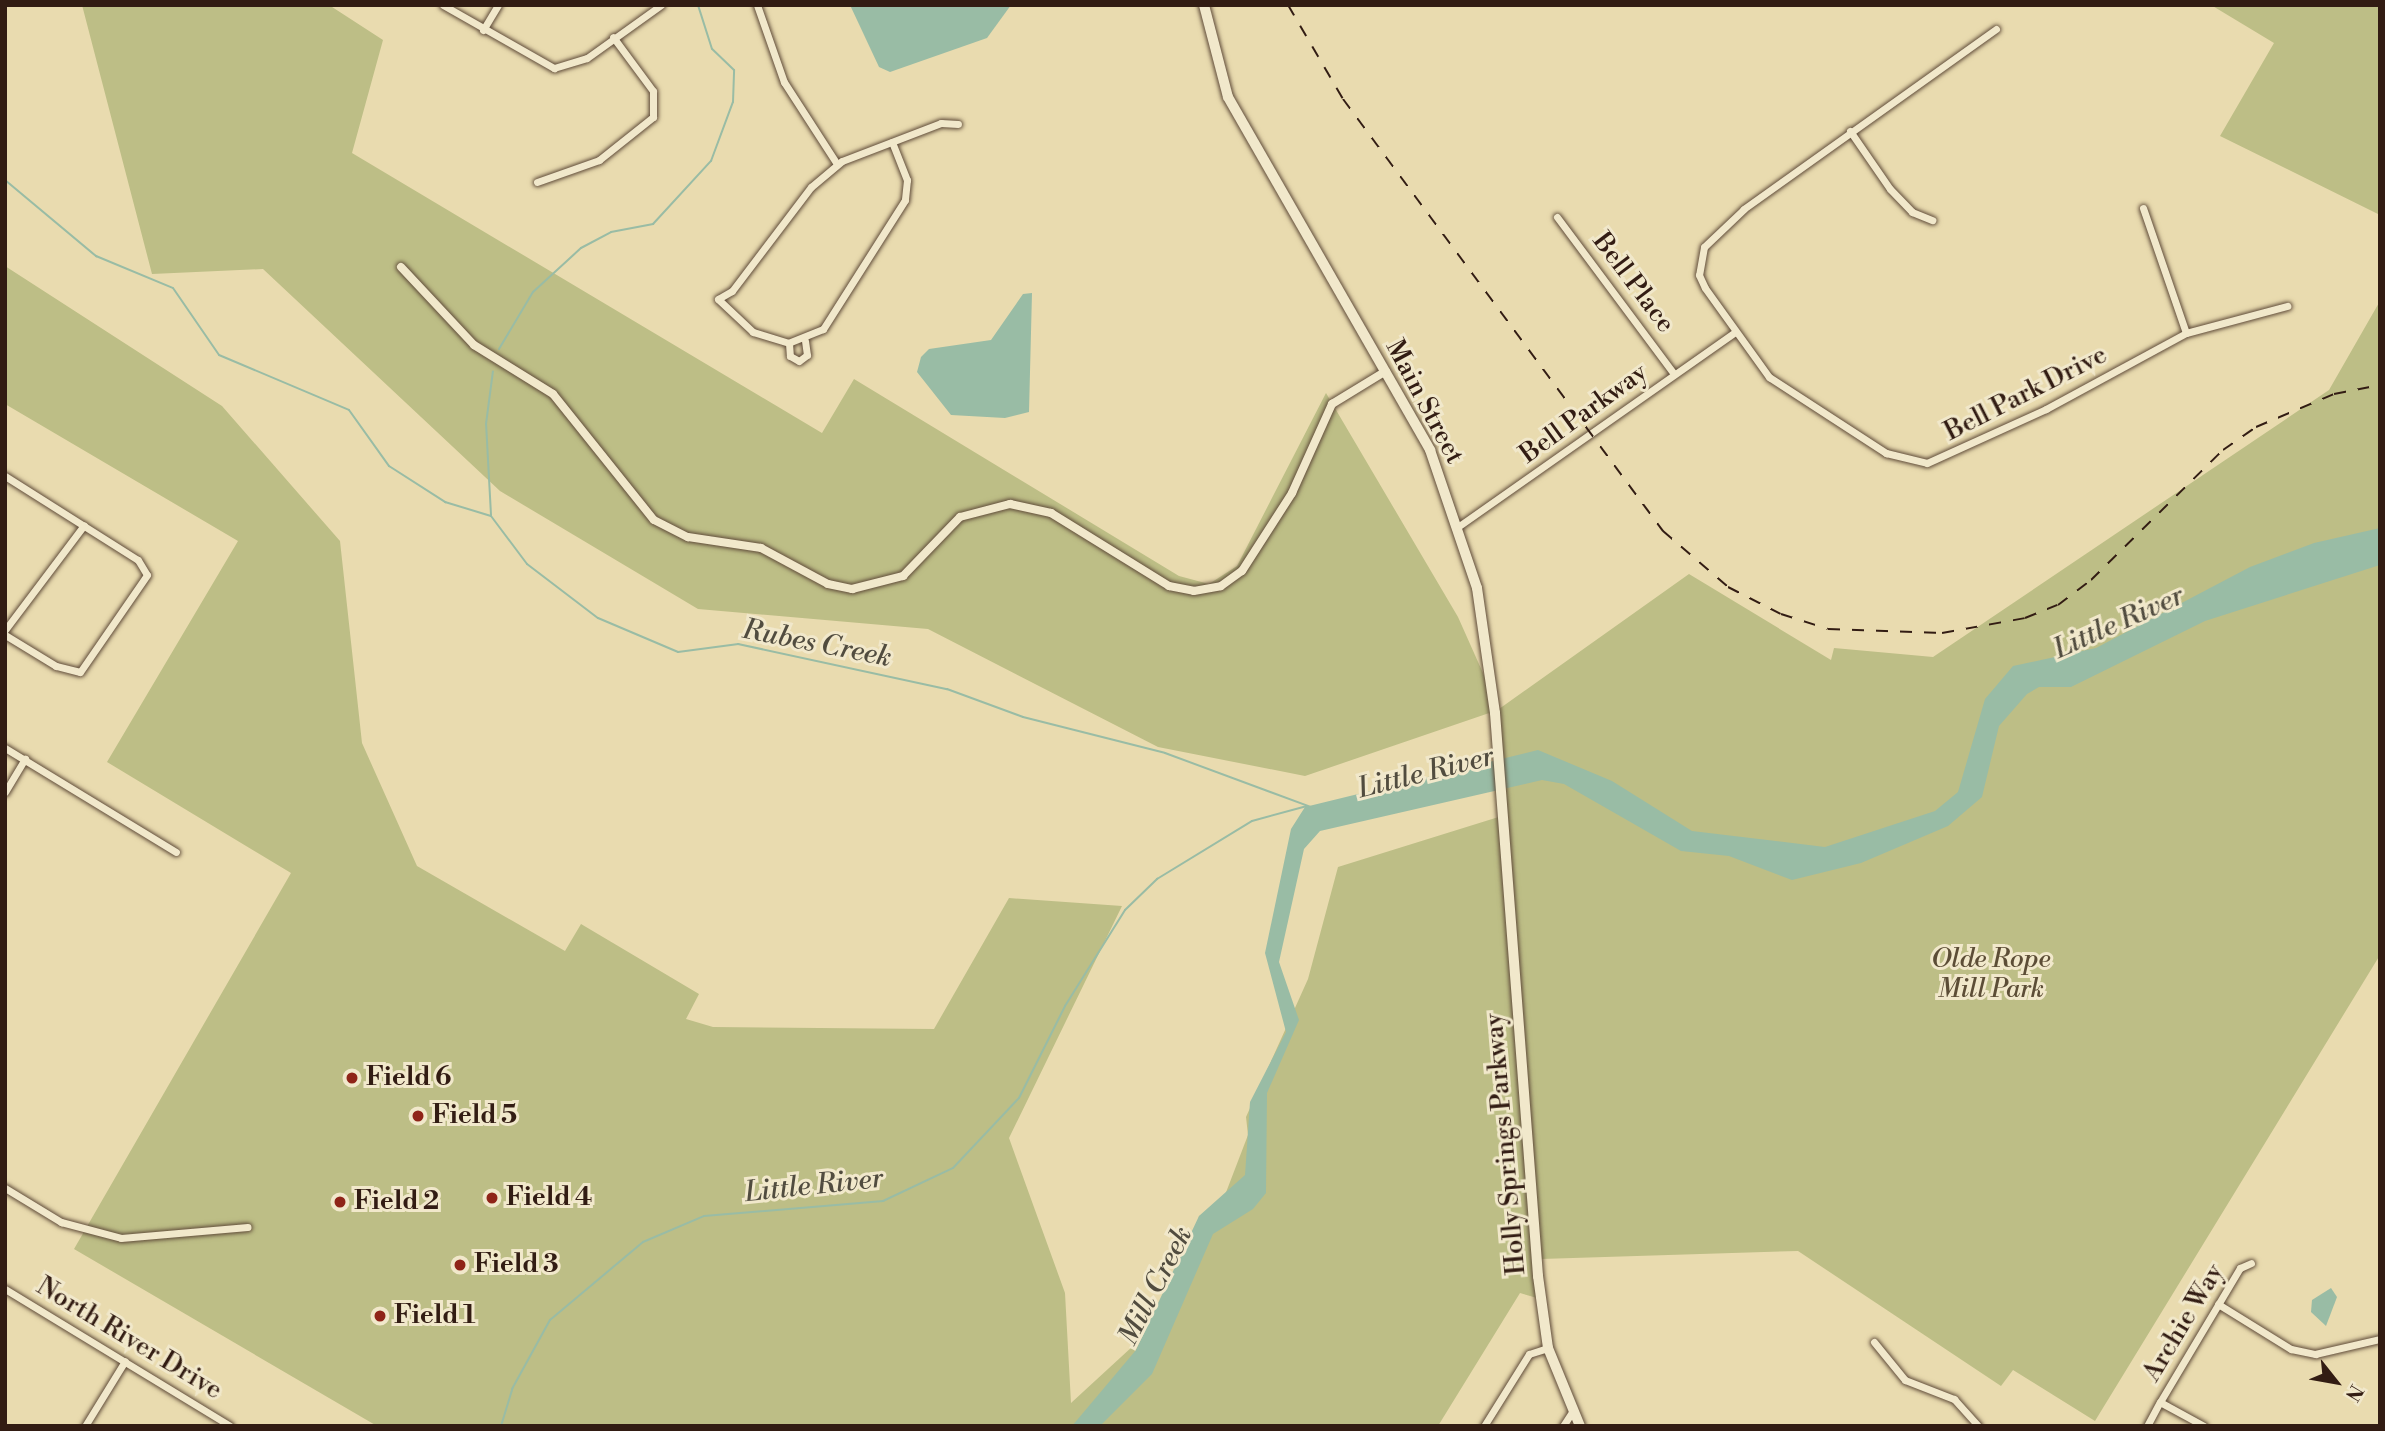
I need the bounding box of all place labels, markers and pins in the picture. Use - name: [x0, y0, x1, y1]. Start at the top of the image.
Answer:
- place label: Field 6: [366, 1062, 451, 1094]
- marker: Field 6: [344, 1070, 360, 1086]
- place label: Field 5: [432, 1100, 517, 1132]
- marker: Field 5: [410, 1108, 426, 1124]
- place label: Field 4: [506, 1182, 592, 1214]
- place label: Field 2: [354, 1186, 439, 1218]
- marker: Field 4: [484, 1190, 500, 1206]
- marker: Field 2: [332, 1194, 348, 1210]
- place label: Field 3: [474, 1249, 559, 1281]
- marker: Field 3: [452, 1257, 468, 1273]
- place label: Field 1: [394, 1300, 475, 1332]
- marker: Field 1: [372, 1308, 388, 1324]

